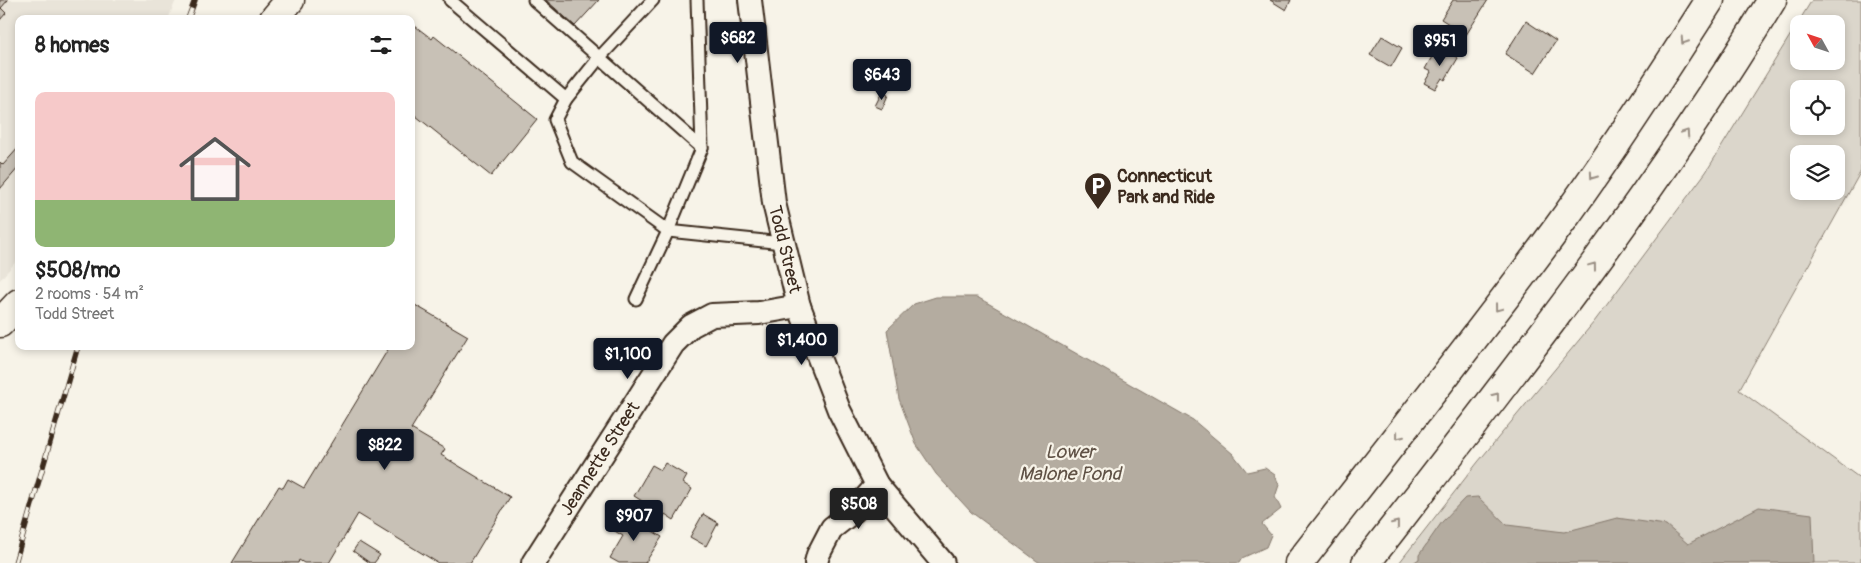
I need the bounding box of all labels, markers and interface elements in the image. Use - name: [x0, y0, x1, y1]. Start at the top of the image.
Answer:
- north arrow: [1790, 15, 1845, 70]
- map controls: [1790, 15, 1845, 200]
- pin: $682: [708, 22, 768, 64]
- pin: $951: [1410, 24, 1470, 67]
- text: $682: [721, 28, 756, 48]
- icon: filters: [367, 31, 395, 59]
- text: $951: [1424, 31, 1456, 51]
- text: 8 homes: [35, 32, 109, 59]
- one-way arrow: [1680, 36, 1690, 45]
- pin: $643: [852, 58, 912, 101]
- text: $643: [864, 65, 900, 85]
- button: locate: [1790, 80, 1845, 135]
- icon: home: [170, 124, 260, 214]
- one-way arrow: [1680, 129, 1689, 139]
- button: layers: [1790, 145, 1845, 200]
- place label: Connecticut Park and Ride: [1117, 165, 1216, 209]
- one-way arrow: [1590, 170, 1599, 180]
- parking icon: Connecticut Park and Ride: [1083, 171, 1113, 210]
- street label: Todd Street: [764, 203, 807, 296]
- text: $508/mo: [35, 257, 120, 284]
- one-way arrow: [1588, 263, 1596, 272]
- text: 2 rooms · 54 m²: [35, 284, 144, 304]
- one-way arrow: [1495, 302, 1504, 311]
- text: Todd Street: [35, 304, 114, 324]
- pin: $1,400: [761, 324, 843, 366]
- text: $1,400: [777, 330, 827, 350]
- pin: $1,100: [587, 338, 669, 380]
- text: $1,100: [604, 344, 652, 364]
- one-way arrow: [1490, 393, 1498, 402]
- street label: Jeannette Street: [555, 397, 645, 520]
- pin: $822: [355, 428, 415, 471]
- one-way arrow: [1396, 430, 1404, 439]
- text: $822: [368, 435, 402, 455]
- water label: Lower Malone Pond: [1019, 440, 1124, 486]
- pin: $508: [829, 488, 889, 530]
- text: $508: [841, 494, 877, 514]
- pin: $907: [604, 500, 664, 542]
- text: $907: [616, 506, 652, 526]
- one-way arrow: [1391, 521, 1400, 530]

